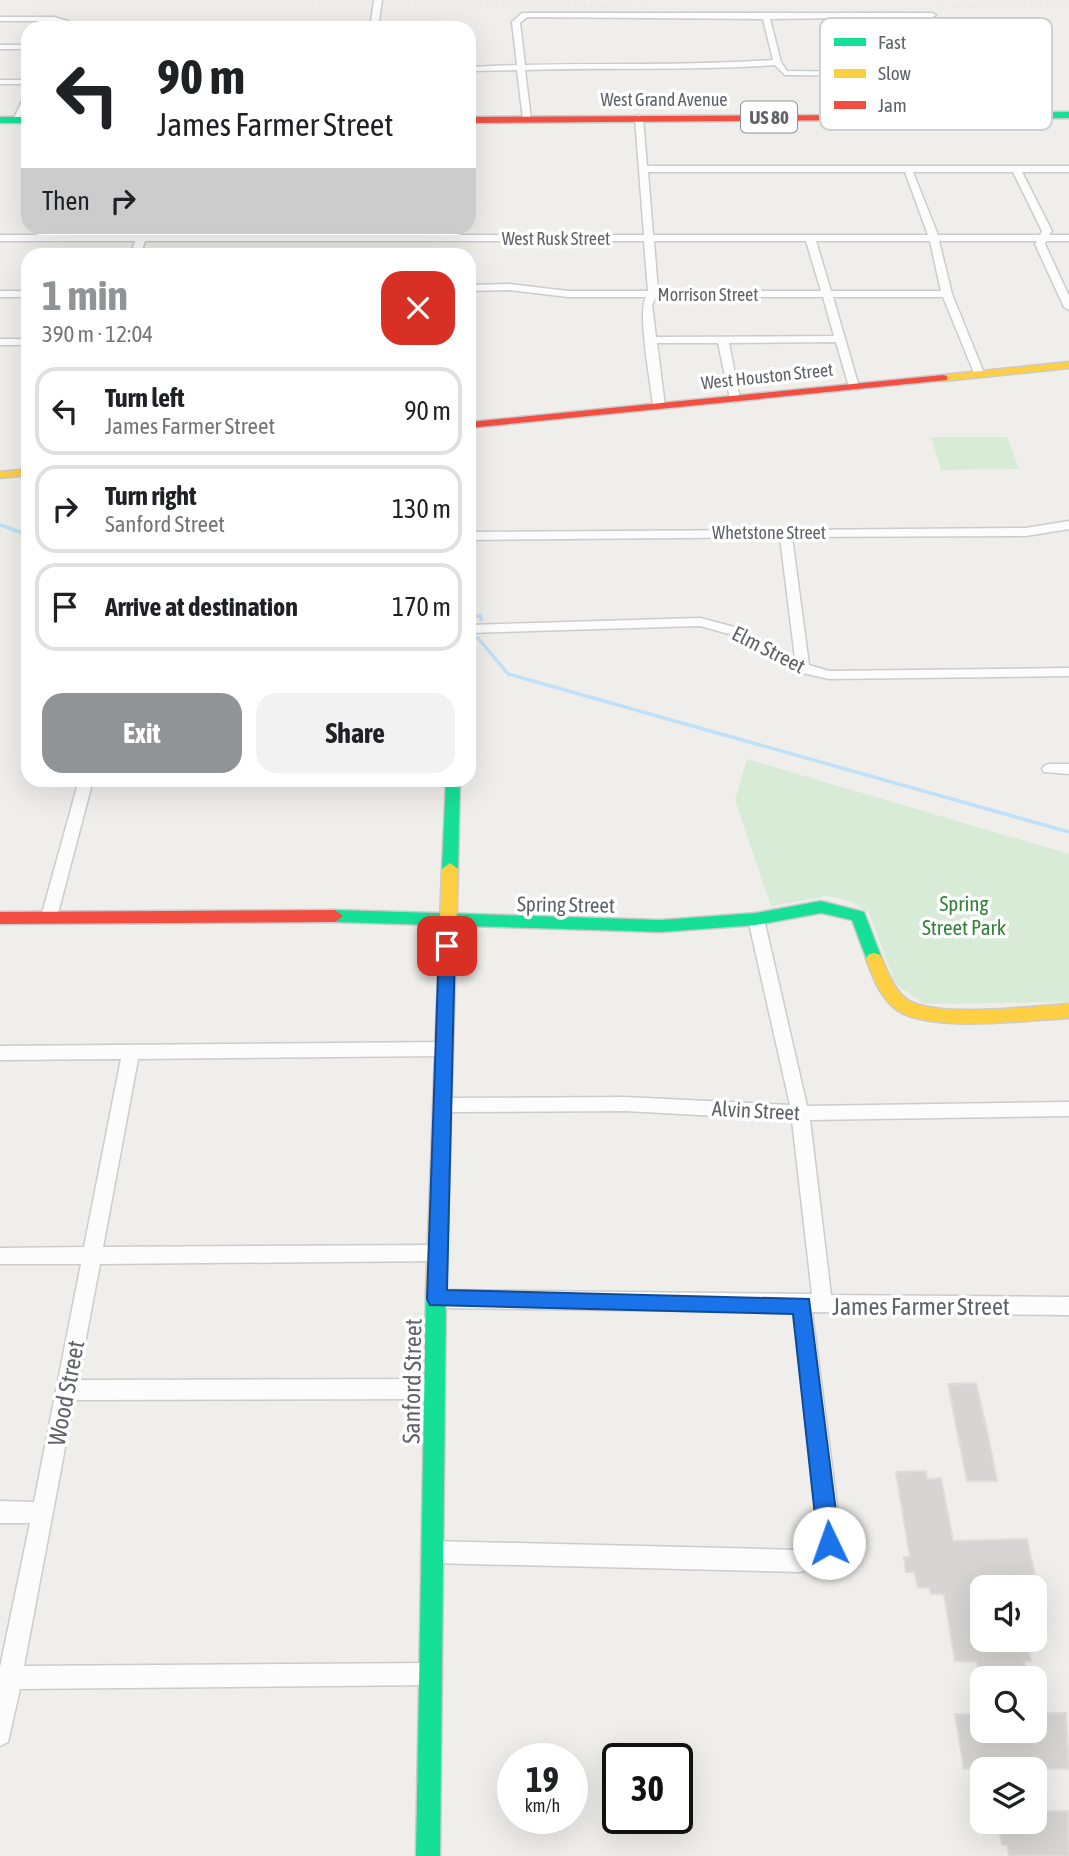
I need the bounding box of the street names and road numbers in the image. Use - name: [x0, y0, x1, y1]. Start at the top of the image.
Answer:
- street label: West Grand Avenue: [600, 89, 728, 110]
- road number: US 80: [741, 102, 797, 132]
- street label: West Rusk Street: [502, 228, 610, 249]
- street label: Morrison Street: [658, 284, 758, 305]
- street label: West Houston Street: [700, 359, 834, 393]
- street label: Whetstone Street: [712, 522, 826, 543]
- street label: Elm Street: [729, 620, 809, 678]
- street label: Spring Street: [517, 891, 615, 917]
- street label: Alvin Street: [711, 1096, 801, 1124]
- street label: James Farmer Street: [832, 1293, 1010, 1320]
- street label: Sanford Street: [397, 1318, 427, 1444]
- street label: Wood Street: [43, 1338, 89, 1448]

